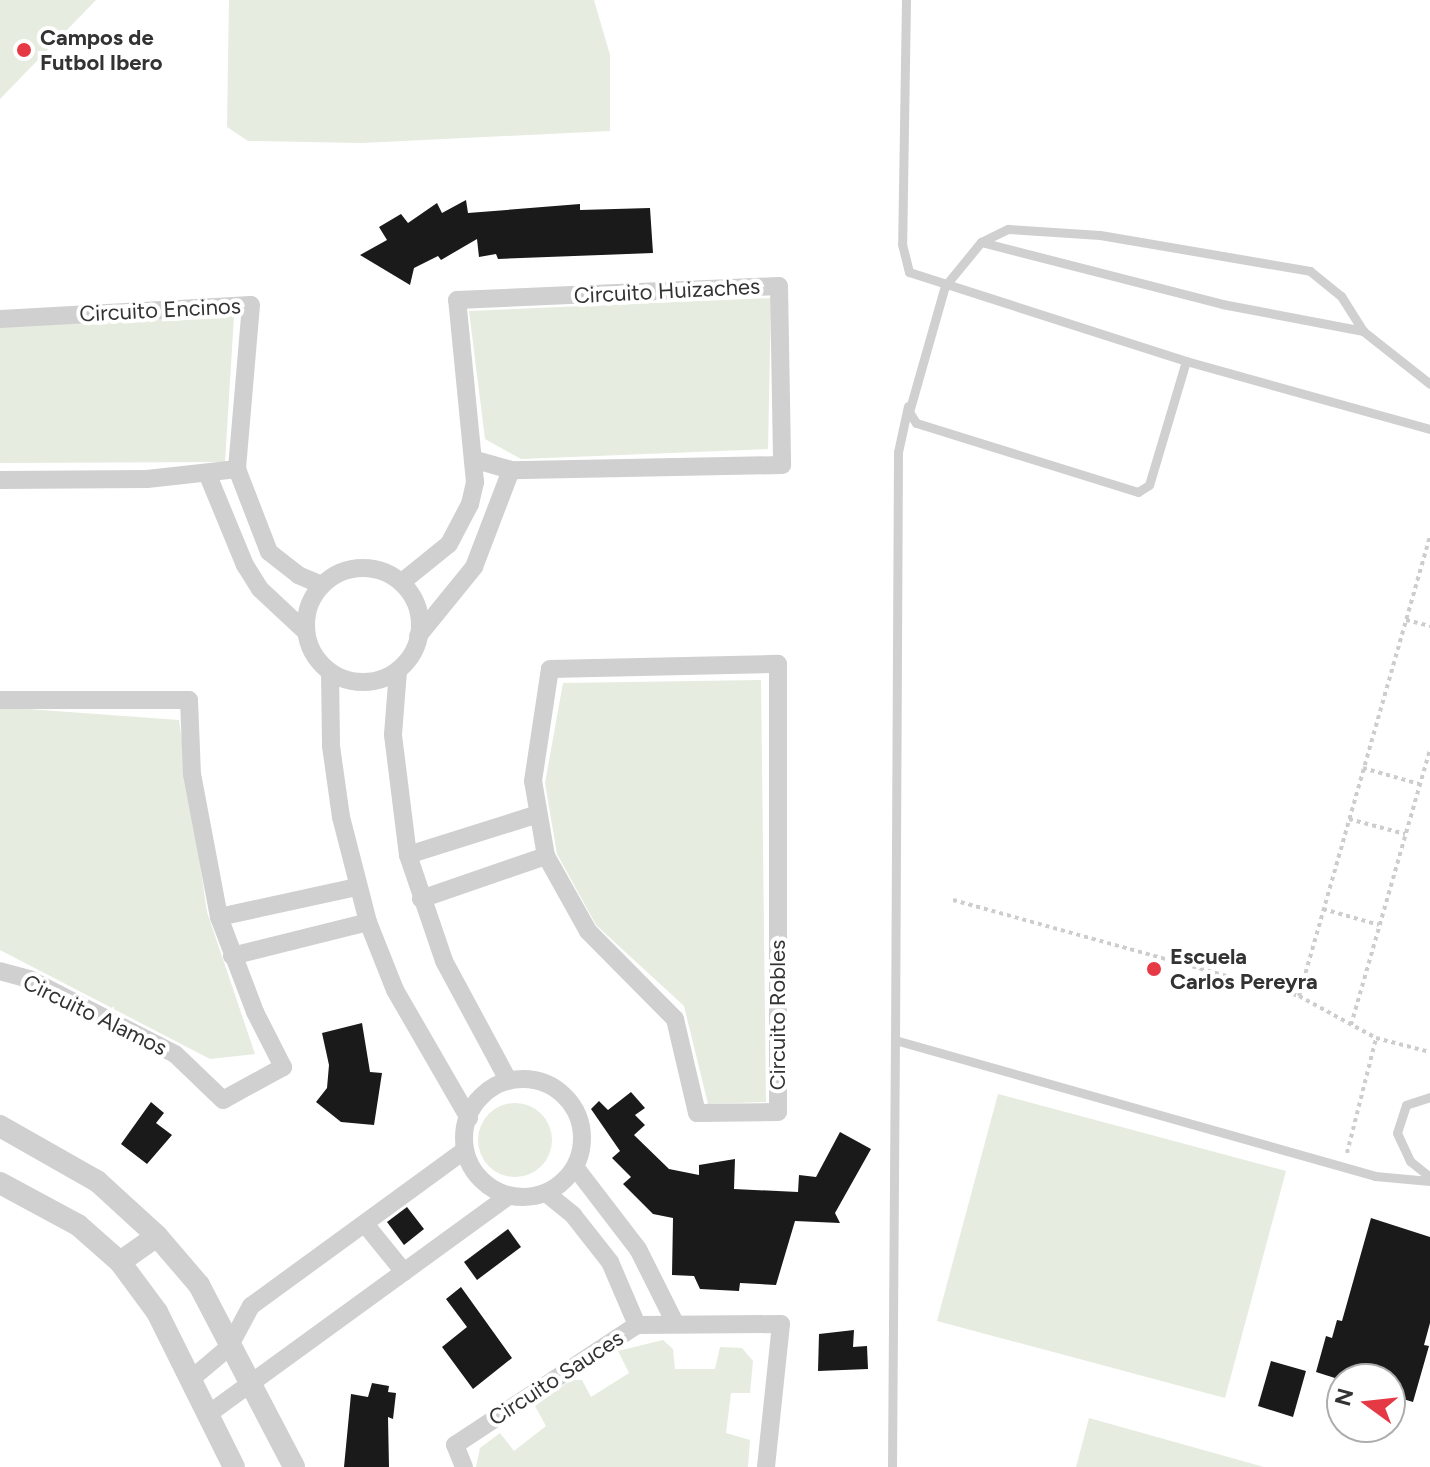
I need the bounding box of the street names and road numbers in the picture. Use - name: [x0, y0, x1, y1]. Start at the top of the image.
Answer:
- street label: Circuito Huizaches: [573, 273, 761, 309]
- street label: Circuito Encinos: [79, 293, 241, 327]
- street label: Circuito Robles: [765, 940, 791, 1090]
- street label: Circuito Alamos: [19, 969, 171, 1061]
- street label: Circuito Sauces: [484, 1325, 628, 1431]

